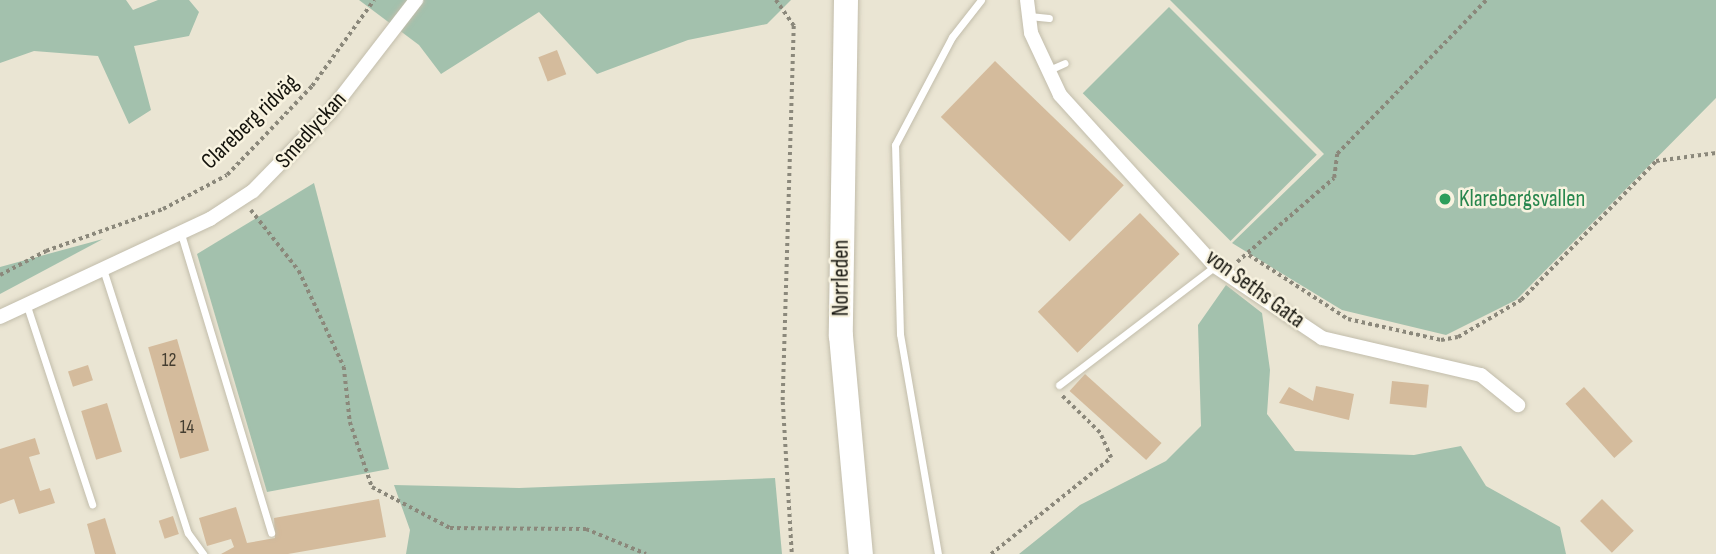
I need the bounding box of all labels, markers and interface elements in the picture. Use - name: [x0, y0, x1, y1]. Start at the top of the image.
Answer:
- street label: Clareberg ridväg: [196, 69, 304, 175]
- street label: Smedlyckan: [270, 86, 352, 174]
- place label: Klarebergsvallen: [1459, 185, 1585, 213]
- marker: Klarebergsvallen: [1437, 191, 1453, 207]
- street label: Norrleden: [827, 240, 855, 316]
- street label: von Seths Gata: [1200, 244, 1310, 334]
- house number: 12: [162, 350, 176, 372]
- house number: 14: [180, 417, 194, 439]

